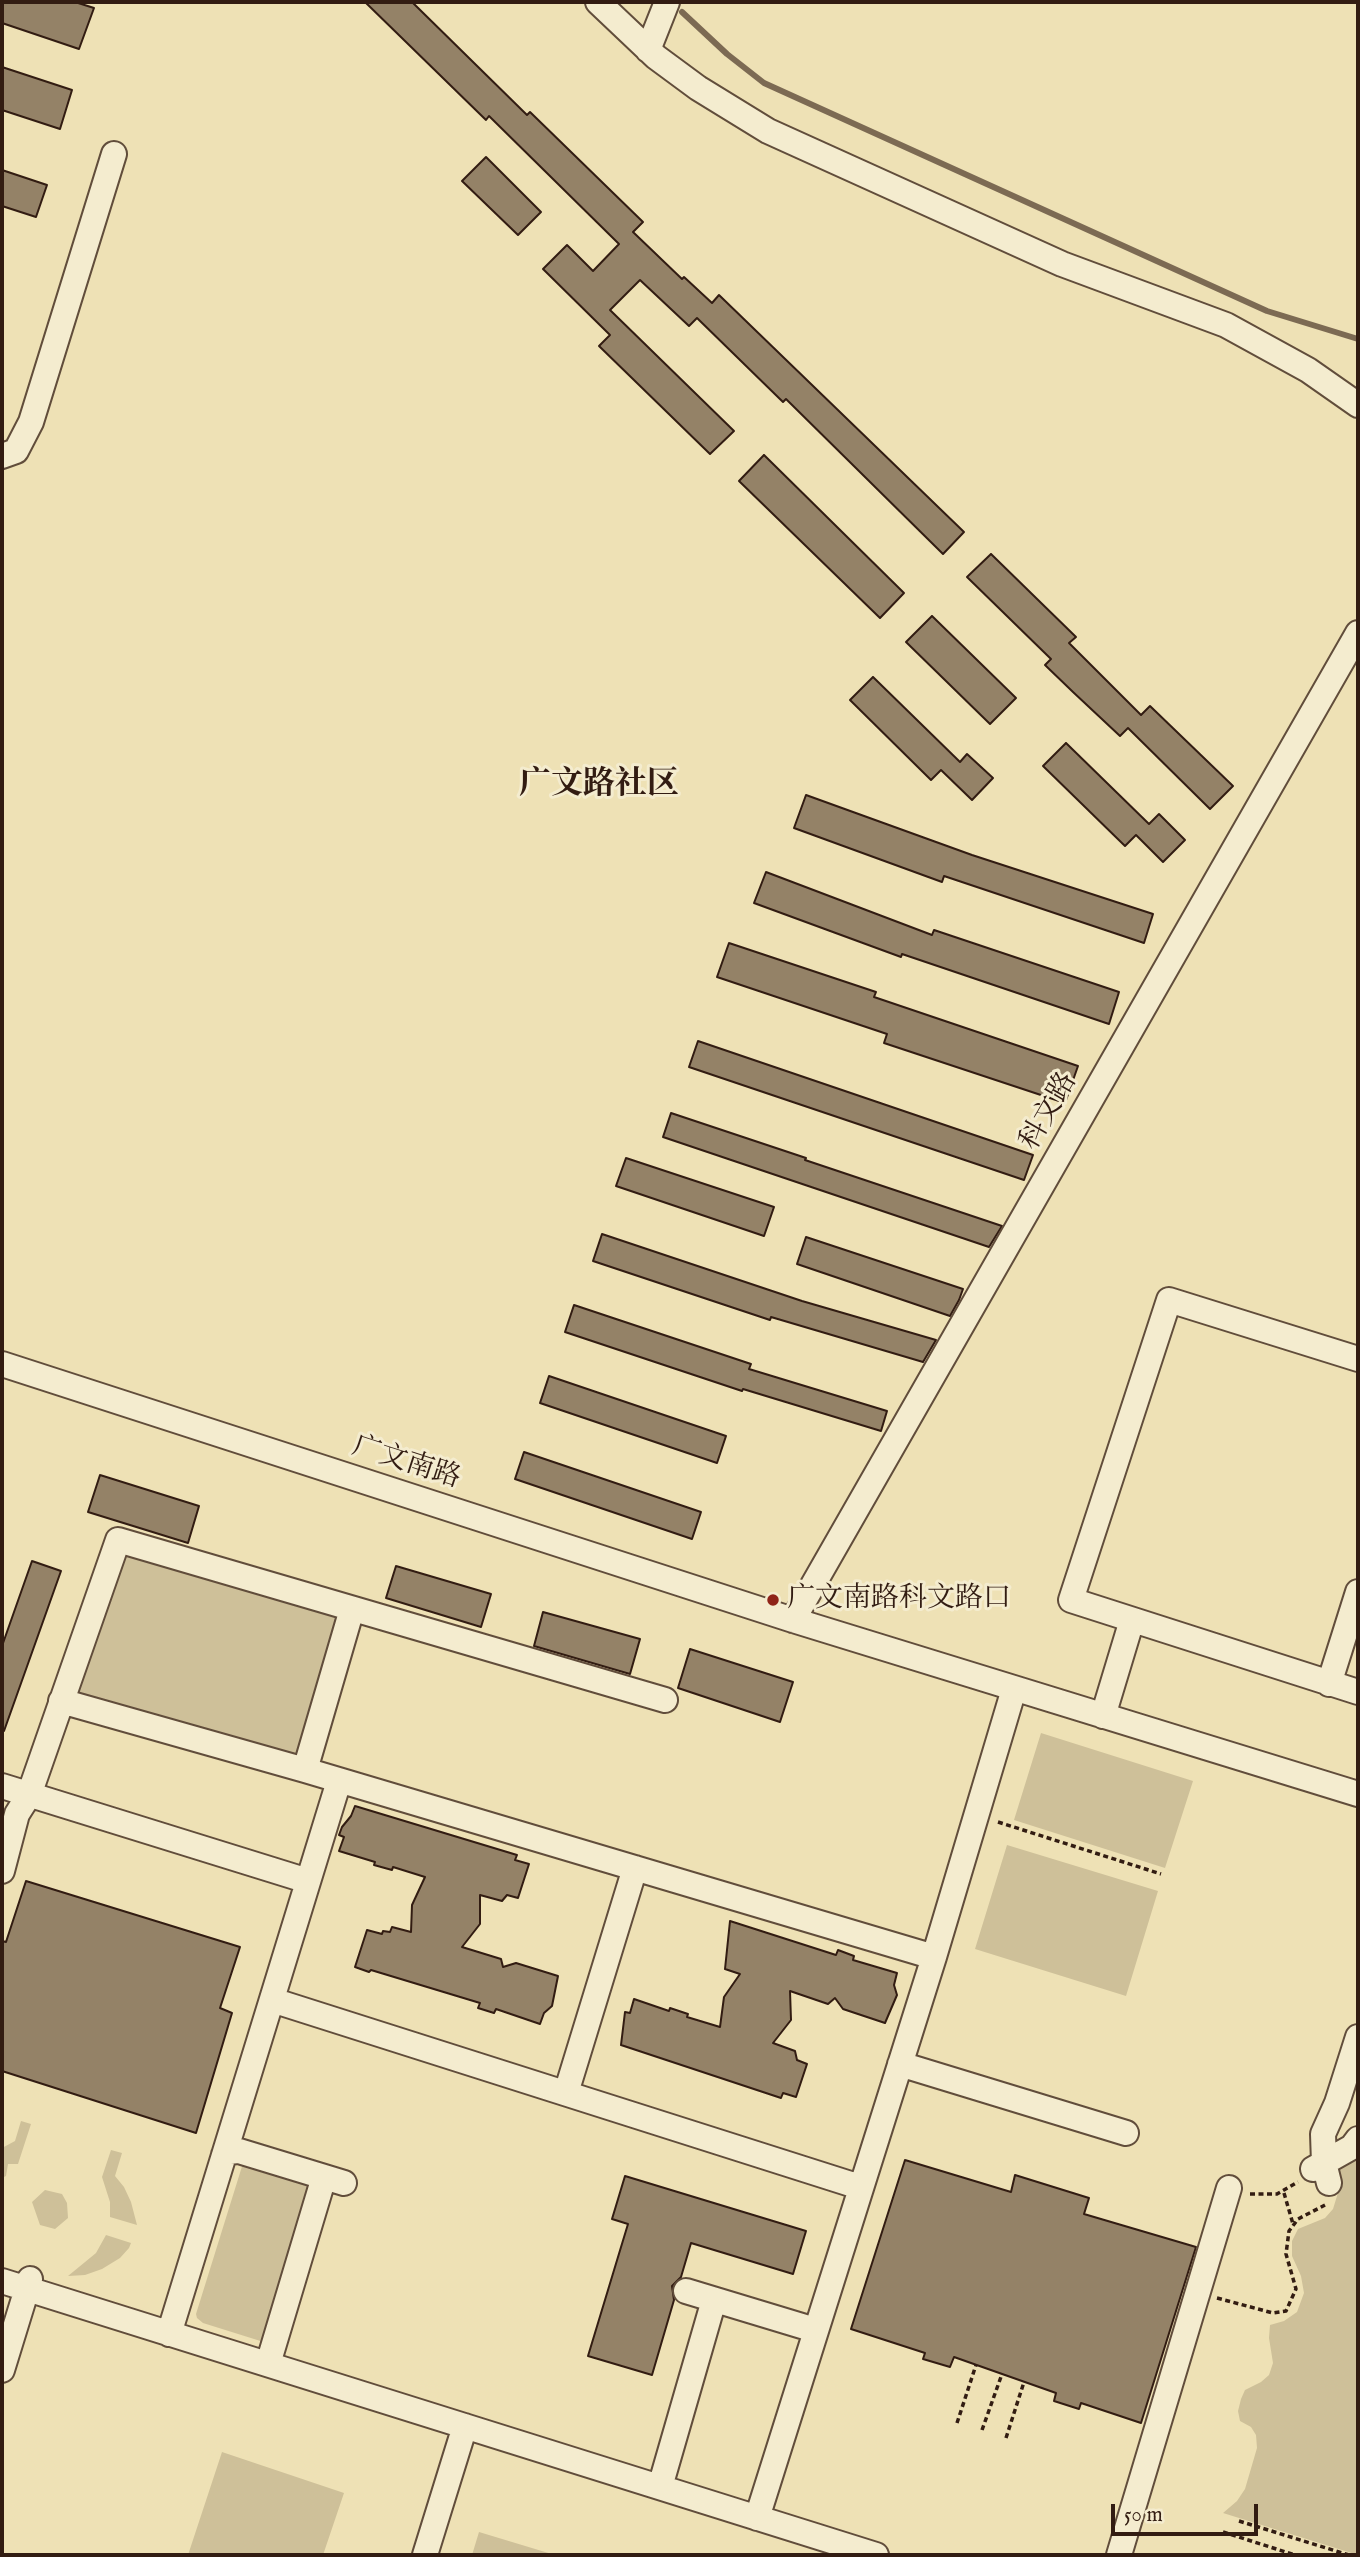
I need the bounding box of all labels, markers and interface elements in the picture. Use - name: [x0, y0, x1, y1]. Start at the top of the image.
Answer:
- district label: 广文路社区: [519, 767, 679, 805]
- street label: 科文路: [1014, 1067, 1086, 1157]
- street label: 广文南路: [348, 1431, 464, 1497]
- place label: 广文南路科文路口: [787, 1583, 1011, 1617]
- marker: 广文南路科文路口: [765, 1592, 781, 1608]
- scale bar: [1115, 2490, 1262, 2534]
- text: 50 m: [1124, 2502, 1163, 2529]

